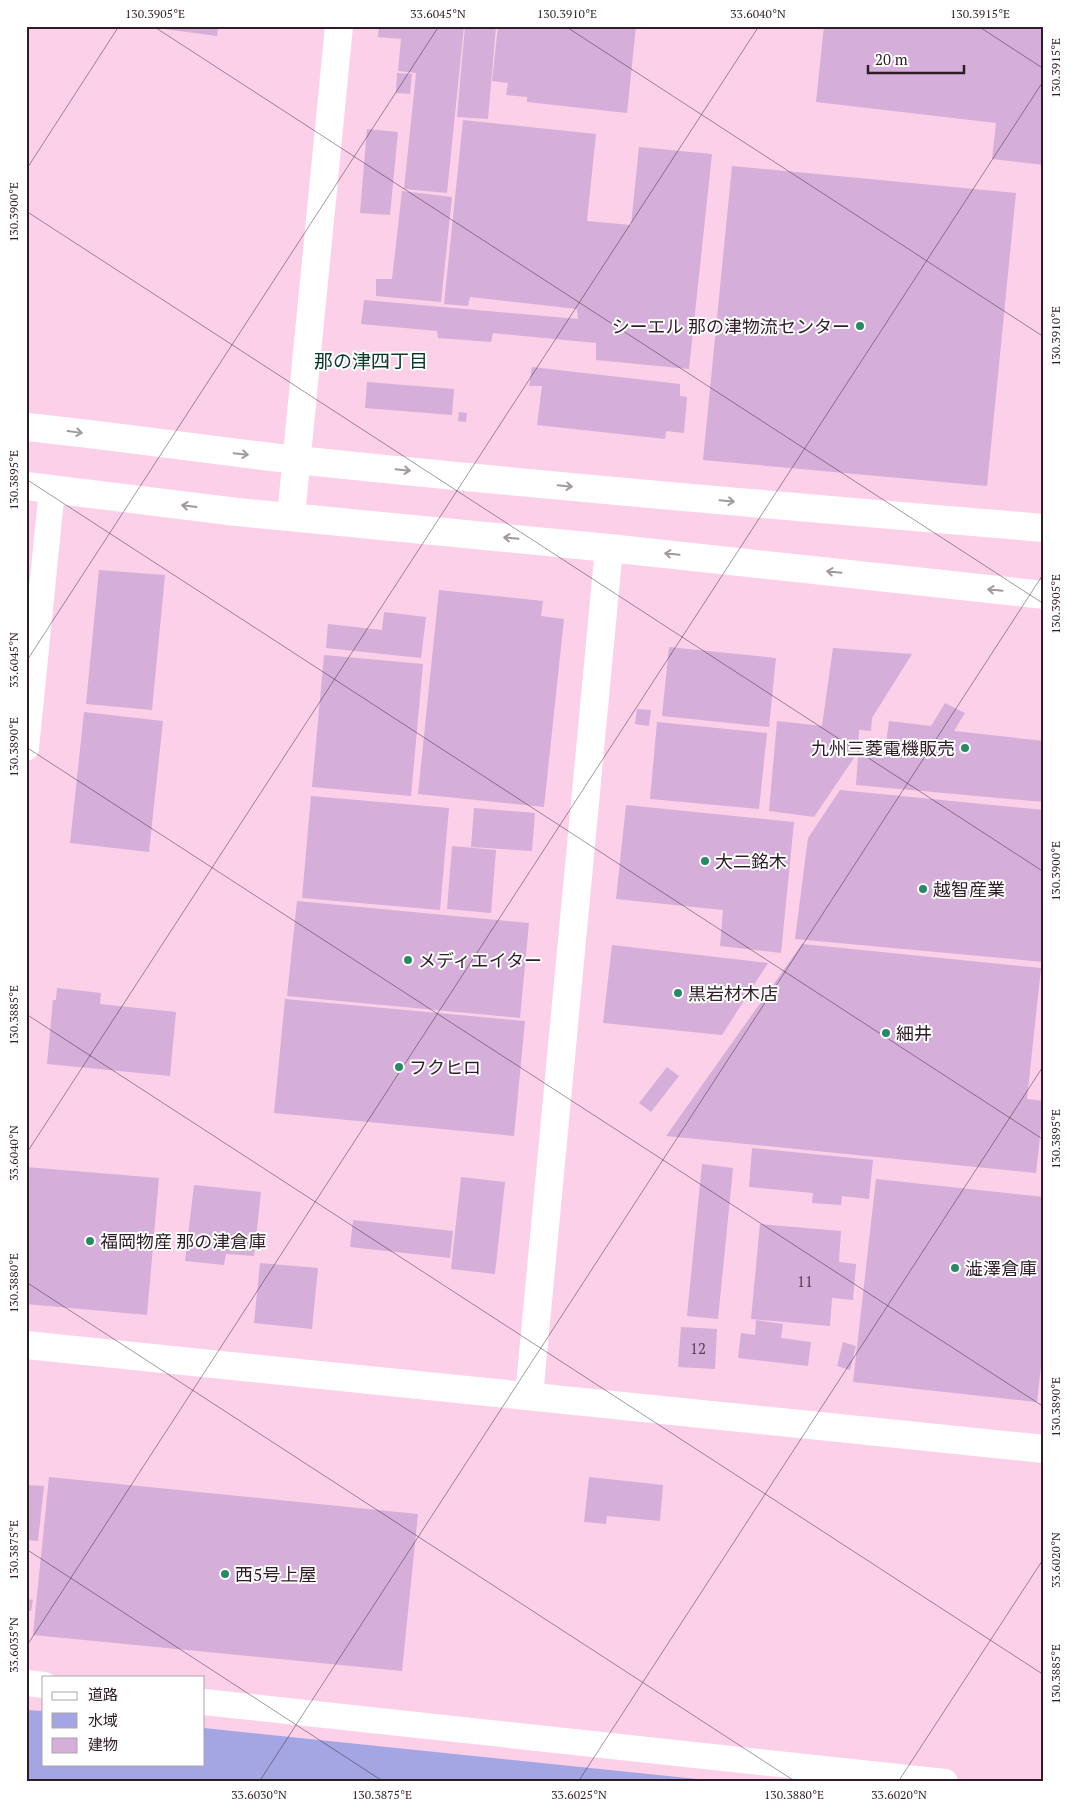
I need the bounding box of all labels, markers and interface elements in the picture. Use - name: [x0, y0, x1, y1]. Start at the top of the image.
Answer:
- text: 130.3905°E: [125, 6, 185, 21]
- text: 33.6045°N: [410, 6, 466, 21]
- text: 130.3910°E: [537, 6, 597, 21]
- text: 33.6040°N: [730, 6, 786, 21]
- text: 130.3915°E: [950, 6, 1010, 21]
- text: 130.3915°E: [1048, 38, 1063, 98]
- scale bar: [868, 42, 964, 74]
- text: 20 m: [875, 49, 908, 69]
- text: 130.3900°E: [6, 182, 21, 242]
- text: 130.3910°E: [1048, 306, 1063, 366]
- place label: シーエル 那の津物流センター: [612, 314, 850, 338]
- marker: シーエル 那の津物流センター: [854, 320, 866, 332]
- district label: 那の津四丁目: [314, 348, 428, 373]
- one-way arrow: [66, 427, 82, 437]
- one-way arrow: [233, 449, 249, 459]
- text: 130.3895°E: [6, 450, 21, 510]
- one-way arrow: [395, 466, 411, 475]
- one-way arrow: [557, 482, 573, 491]
- one-way arrow: [718, 496, 734, 506]
- one-way arrow: [181, 501, 197, 511]
- one-way arrow: [503, 533, 519, 543]
- one-way arrow: [665, 549, 681, 559]
- one-way arrow: [826, 567, 842, 577]
- text: 130.3905°E: [1048, 574, 1063, 634]
- one-way arrow: [988, 585, 1004, 595]
- text: 33.6045°N: [6, 632, 21, 688]
- text: 130.3890°E: [6, 717, 21, 777]
- place label: 九州三菱電機販売: [811, 736, 955, 760]
- marker: 九州三菱電機販売: [959, 742, 971, 754]
- text: 130.3900°E: [1048, 841, 1063, 901]
- place label: 大二銘木: [715, 849, 787, 873]
- marker: 大二銘木: [699, 855, 711, 867]
- place label: 越智産業: [933, 877, 1005, 901]
- marker: 越智産業: [917, 883, 929, 895]
- place label: メディエイター: [418, 948, 542, 972]
- marker: メディエイター: [402, 954, 414, 966]
- place label: 黒岩材木店: [688, 981, 778, 1005]
- text: 130.3885°E: [6, 985, 21, 1045]
- marker: 黒岩材木店: [672, 987, 684, 999]
- place label: 細井: [896, 1021, 932, 1045]
- marker: 細井: [880, 1027, 892, 1039]
- place label: フクヒロ: [409, 1055, 481, 1079]
- marker: フクヒロ: [393, 1061, 405, 1073]
- text: 130.3895°E: [1048, 1109, 1063, 1169]
- text: 33.6040°N: [6, 1125, 21, 1181]
- place label: 福岡物産 那の津倉庫: [100, 1229, 266, 1253]
- marker: 福岡物産 那の津倉庫: [84, 1235, 96, 1247]
- text: 130.3880°E: [6, 1253, 21, 1313]
- place label: 澁澤倉庫: [965, 1256, 1037, 1280]
- marker: 澁澤倉庫: [949, 1262, 961, 1274]
- house number: 11: [797, 1271, 813, 1291]
- house number: 12: [690, 1338, 706, 1358]
- text: 130.3890°E: [1048, 1377, 1063, 1437]
- text: 130.3875°E: [6, 1520, 21, 1580]
- text: 33.6020°N: [1048, 1532, 1063, 1588]
- place label: 西5号上屋: [235, 1562, 317, 1586]
- marker: 西5号上屋: [219, 1568, 231, 1580]
- text: 33.6035°N: [6, 1617, 21, 1673]
- text: 130.3885°E: [1048, 1644, 1063, 1704]
- legend: [42, 1676, 205, 1766]
- text: 道路: [88, 1684, 118, 1704]
- text: 水域: [88, 1710, 118, 1730]
- text: 建物: [88, 1734, 118, 1754]
- text: 33.6030°N: [231, 1787, 287, 1802]
- text: 130.3875°E: [352, 1787, 412, 1802]
- text: 33.6025°N: [551, 1787, 607, 1802]
- text: 130.3880°E: [764, 1787, 824, 1802]
- text: 33.6020°N: [871, 1787, 927, 1802]

